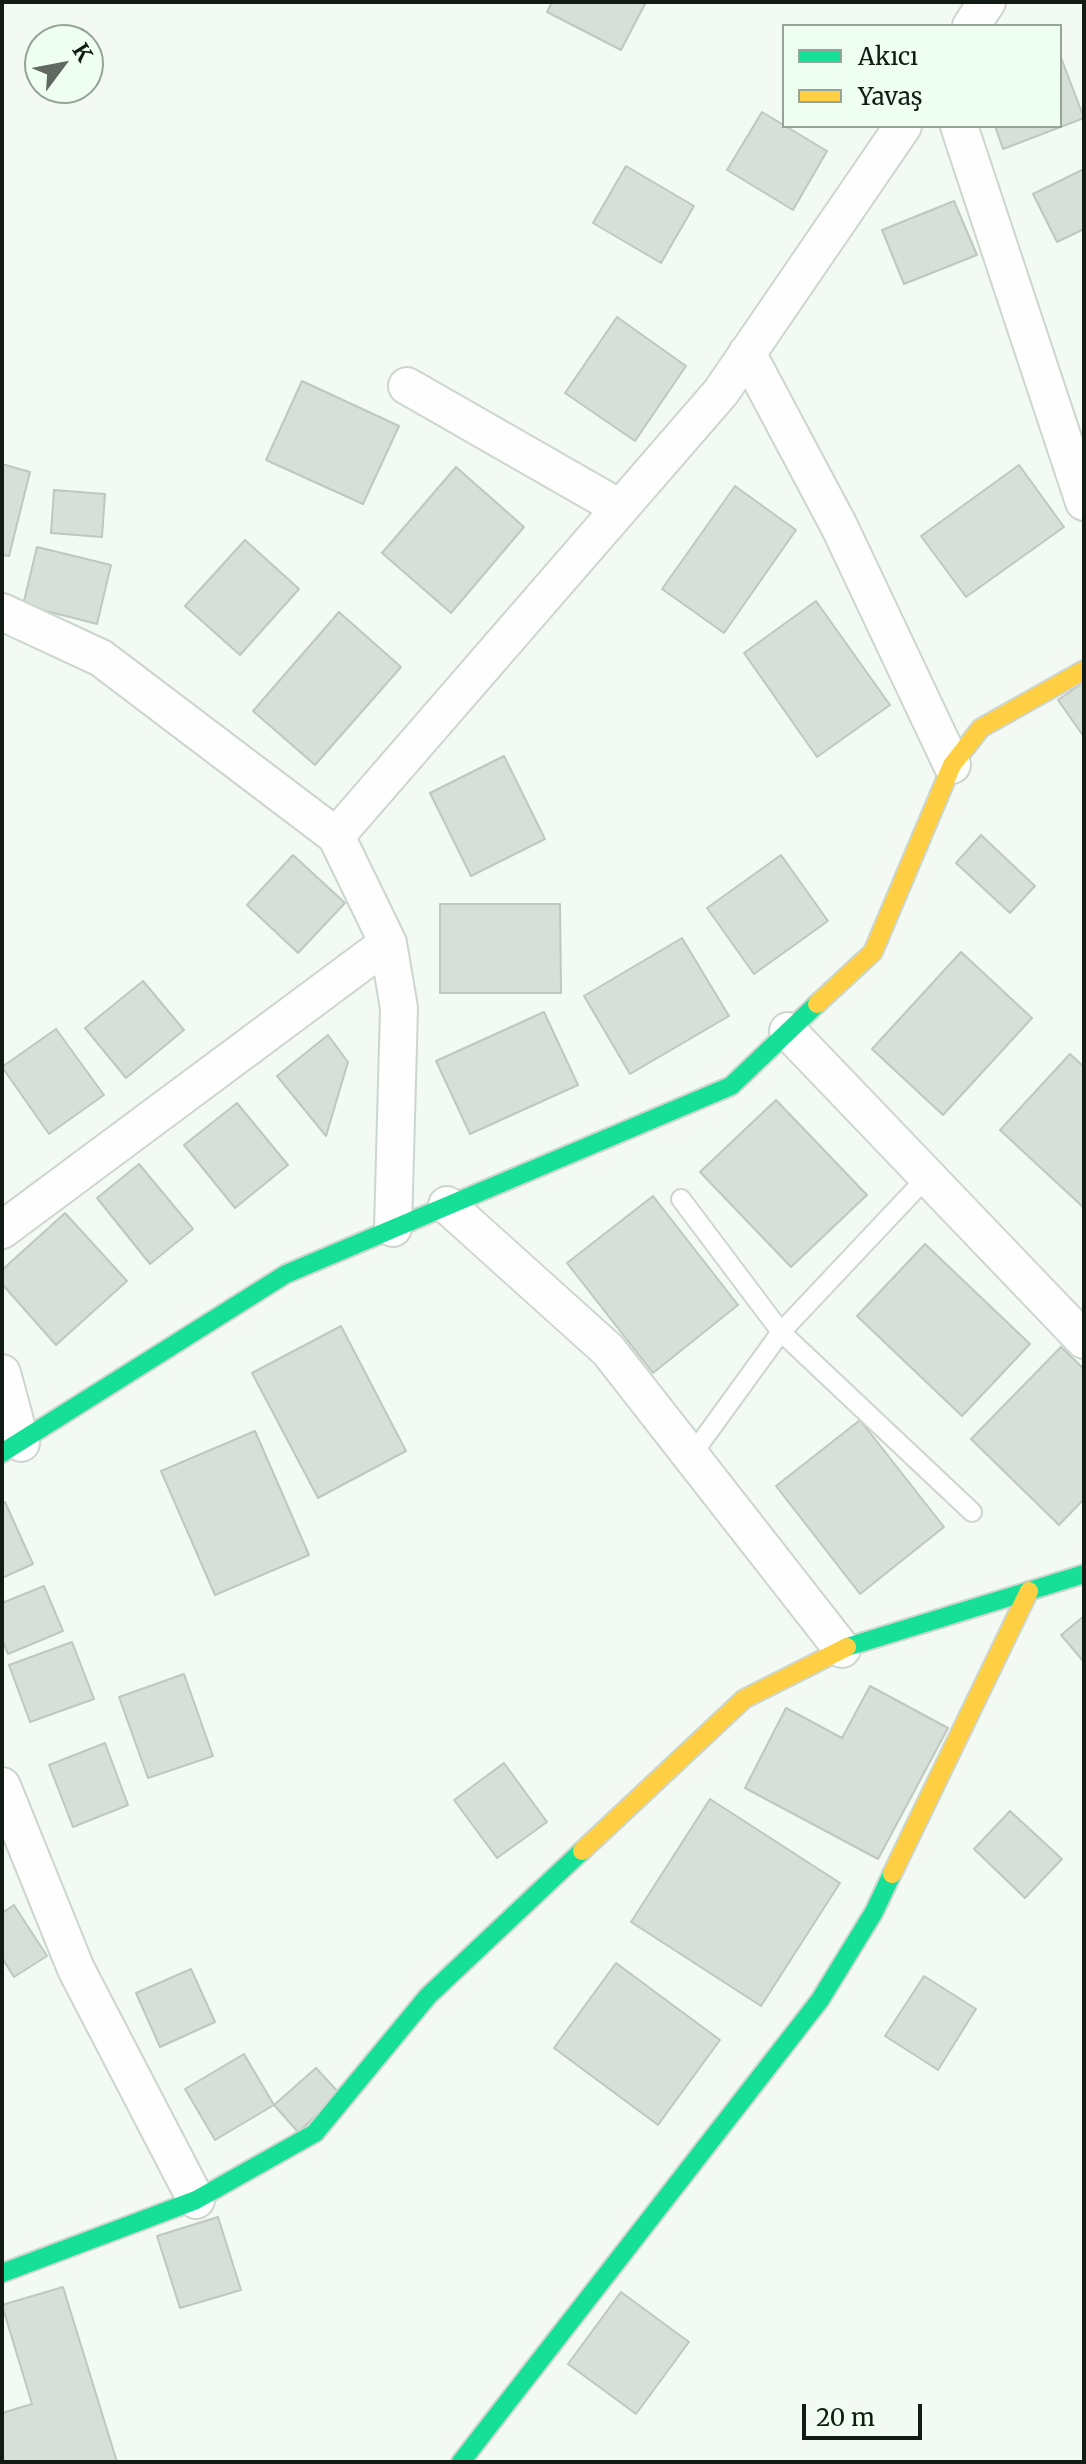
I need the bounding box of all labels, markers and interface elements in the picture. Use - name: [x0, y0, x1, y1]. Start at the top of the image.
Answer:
- north arrow: [24, 24, 104, 104]
- legend: [782, 24, 1062, 128]
- text: K: [66, 38, 99, 67]
- text: Akıcı: [858, 41, 918, 72]
- text: Yavaş: [858, 81, 923, 112]
- scale bar: [806, 2388, 926, 2438]
- text: 20 m: [816, 2402, 875, 2433]

